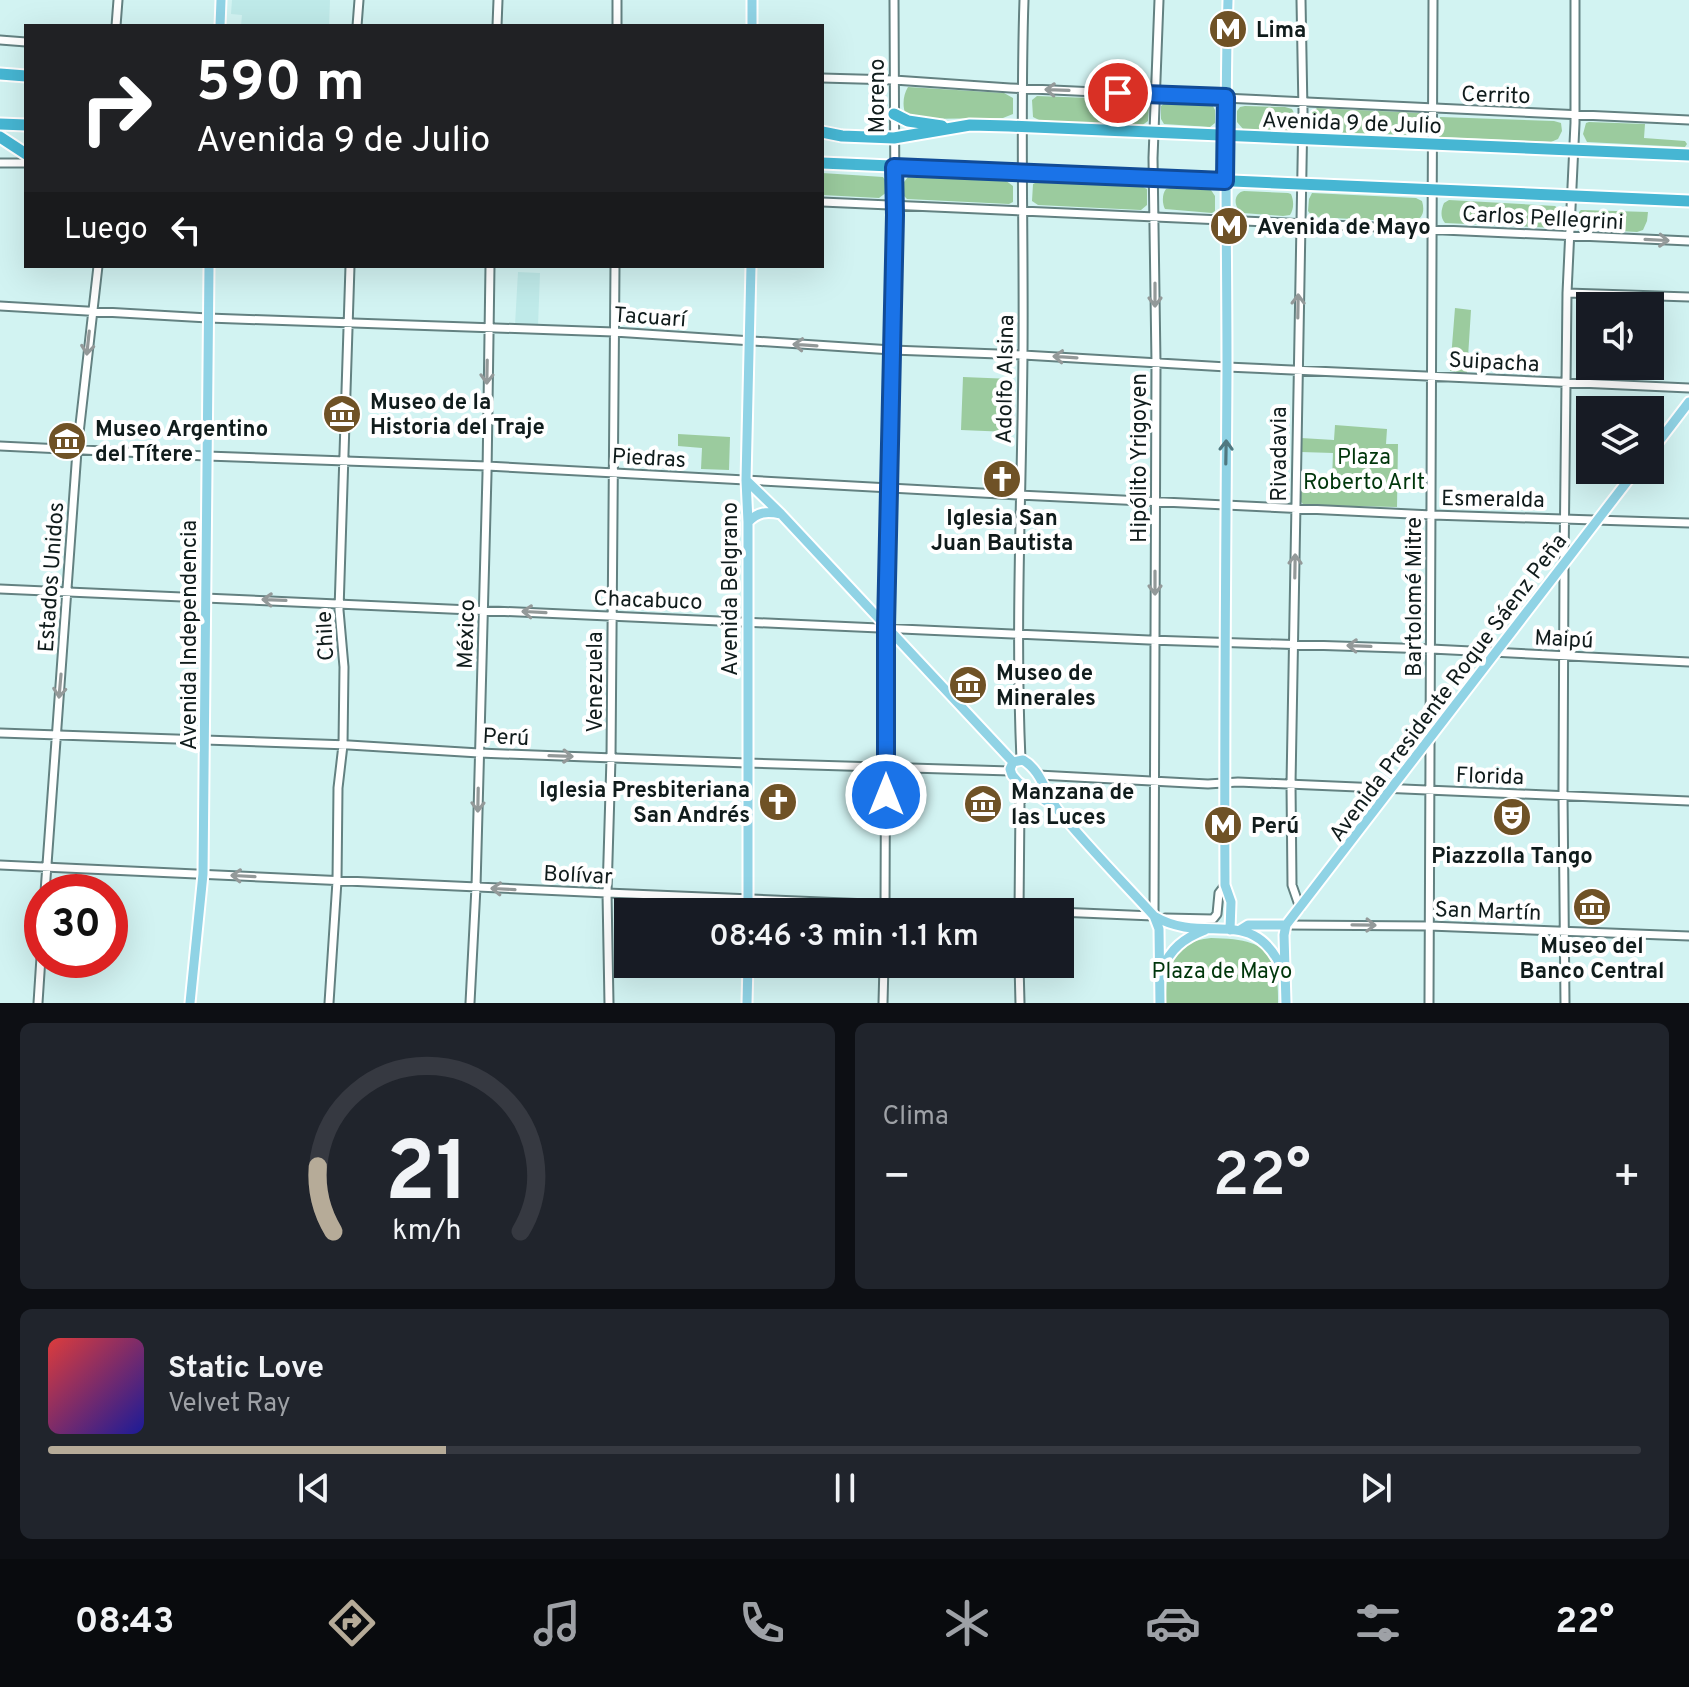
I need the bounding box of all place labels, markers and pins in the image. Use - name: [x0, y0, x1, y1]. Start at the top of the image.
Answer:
- metro station icon: Lima: [1207, 8, 1249, 50]
- place label: Lima: [1256, 18, 1306, 45]
- pin: [1084, 59, 1152, 127]
- metro station icon: Avenida de Mayo: [1208, 205, 1250, 247]
- place label: Avenida de Mayo: [1257, 215, 1431, 242]
- place label: Museo de la Historia del Traje: [370, 390, 545, 442]
- museum icon: Museo de la Historia del Traje: [321, 393, 363, 435]
- place label: Museo Argentino del Títere: [95, 417, 268, 469]
- museum icon: Museo Argentino del Títere: [46, 420, 88, 462]
- church icon: Iglesia San Juan Bautista: [981, 458, 1023, 500]
- place label: Iglesia San Juan Bautista: [931, 506, 1073, 558]
- place label: Museo de Minerales: [996, 661, 1096, 713]
- museum icon: Museo de Minerales: [947, 664, 989, 706]
- place label: Iglesia Presbiteriana San Andrés: [539, 778, 750, 830]
- place label: Manzana de las Luces: [1011, 780, 1134, 832]
- church icon: Iglesia Presbiteriana San Andrés: [757, 781, 799, 823]
- museum icon: Manzana de las Luces: [962, 783, 1004, 825]
- theatre icon: Piazzolla Tango: [1491, 796, 1533, 838]
- metro station icon: Perú: [1202, 804, 1244, 846]
- place label: Perú: [1251, 814, 1299, 841]
- place label: Piazzolla Tango: [1431, 844, 1593, 871]
- museum icon: Museo del Banco Central: [1571, 886, 1613, 928]
- place label: Museo del Banco Central: [1519, 934, 1665, 986]

